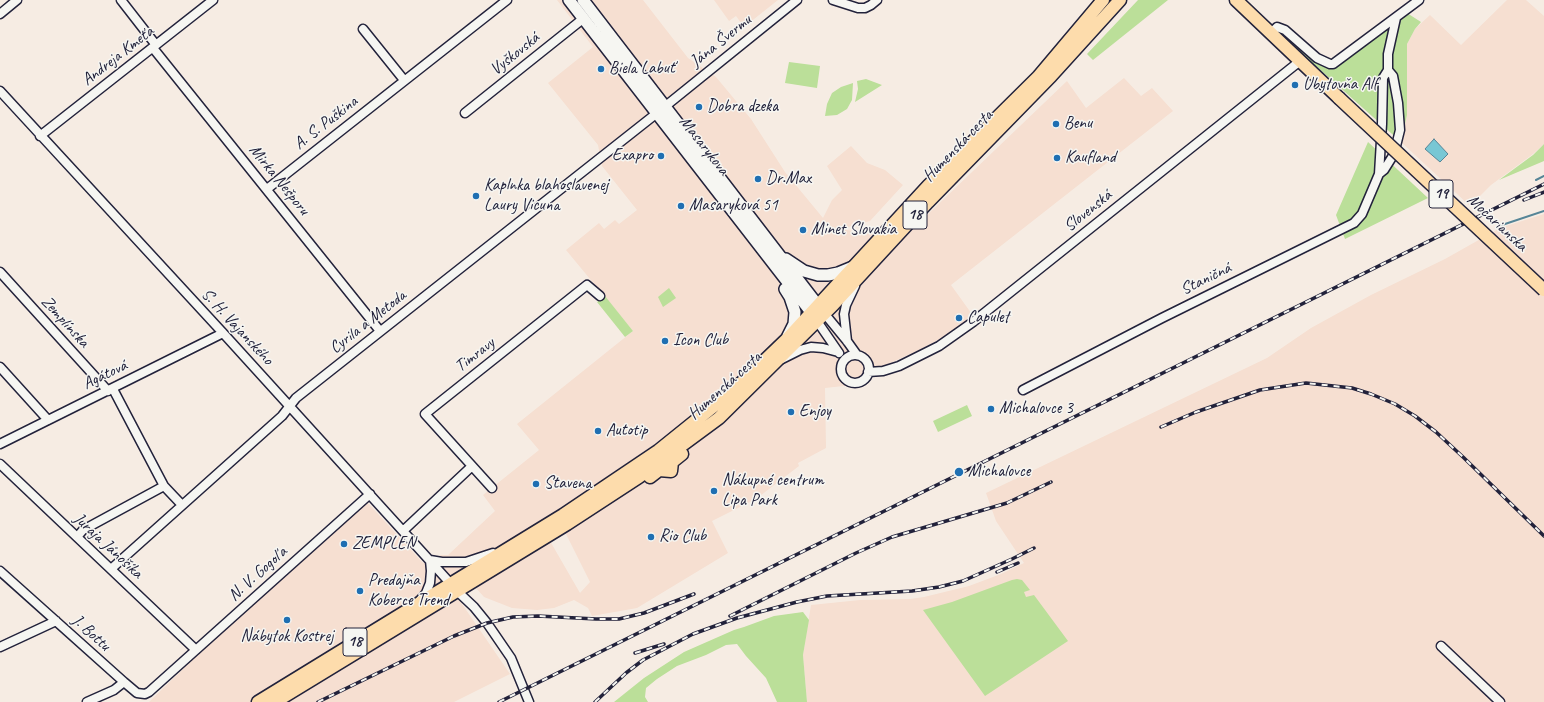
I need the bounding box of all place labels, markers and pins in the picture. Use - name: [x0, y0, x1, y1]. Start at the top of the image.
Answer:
- place label: Biela Labuť: [609, 59, 675, 79]
- marker: Biela Labuť: [596, 64, 606, 74]
- place label: Ubytovňa Alf: [1303, 75, 1378, 95]
- marker: Ubytovňa Alf: [1290, 80, 1300, 90]
- place label: Dobra dzeka: [707, 97, 778, 117]
- marker: Dobra dzeka: [694, 102, 704, 112]
- place label: Benu: [1064, 114, 1092, 134]
- marker: Benu: [1051, 119, 1061, 129]
- place label: Exapro: [612, 146, 653, 166]
- place label: Kaufland: [1065, 148, 1116, 168]
- marker: Exapro: [656, 151, 666, 161]
- marker: Kaufland: [1052, 153, 1062, 163]
- place label: Dr.Max: [766, 169, 811, 189]
- marker: Dr.Max: [753, 174, 763, 184]
- place label: Kaplnka blahoslavenej Laury Vicuna: [484, 176, 608, 216]
- marker: Kaplnka blahoslavenej Laury Vicuna: [471, 191, 481, 201]
- place label: Masaryková 51: [689, 196, 778, 216]
- marker: Masaryková 51: [676, 201, 686, 211]
- place label: Minet Slovakia: [811, 220, 896, 240]
- marker: Minet Slovakia: [798, 225, 808, 235]
- place label: Capulet: [967, 308, 1009, 328]
- marker: Capulet: [954, 313, 964, 323]
- place label: Icon Club: [673, 331, 728, 351]
- marker: Icon Club: [660, 336, 670, 346]
- place label: Michalovce 3: [999, 399, 1073, 419]
- place label: Enjoy: [799, 402, 831, 422]
- marker: Michalovce 3: [986, 404, 996, 414]
- marker: Enjoy: [786, 407, 796, 417]
- place label: Autotip: [606, 421, 648, 441]
- marker: Autotip: [593, 426, 603, 436]
- place label: Michalovce: [968, 462, 1030, 482]
- marker: Michalovce: [953, 466, 965, 478]
- place label: Nákupné centrum Lipa Park: [722, 471, 824, 511]
- place label: Stavena: [544, 474, 591, 494]
- marker: Stavena: [531, 479, 541, 489]
- marker: Nákupné centrum Lipa Park: [709, 486, 719, 496]
- place label: Rio Club: [659, 527, 706, 547]
- marker: Rio Club: [646, 532, 656, 542]
- place label: ZEMPLEN: [352, 534, 415, 554]
- marker: ZEMPLEN: [339, 539, 349, 549]
- place label: Predajňa Koberce Trend: [368, 571, 449, 611]
- marker: Predajňa Koberce Trend: [355, 586, 365, 596]
- marker: Nábytok Kostrej: [282, 615, 292, 625]
- place label: Nábytok Kostrej: [241, 627, 333, 647]

